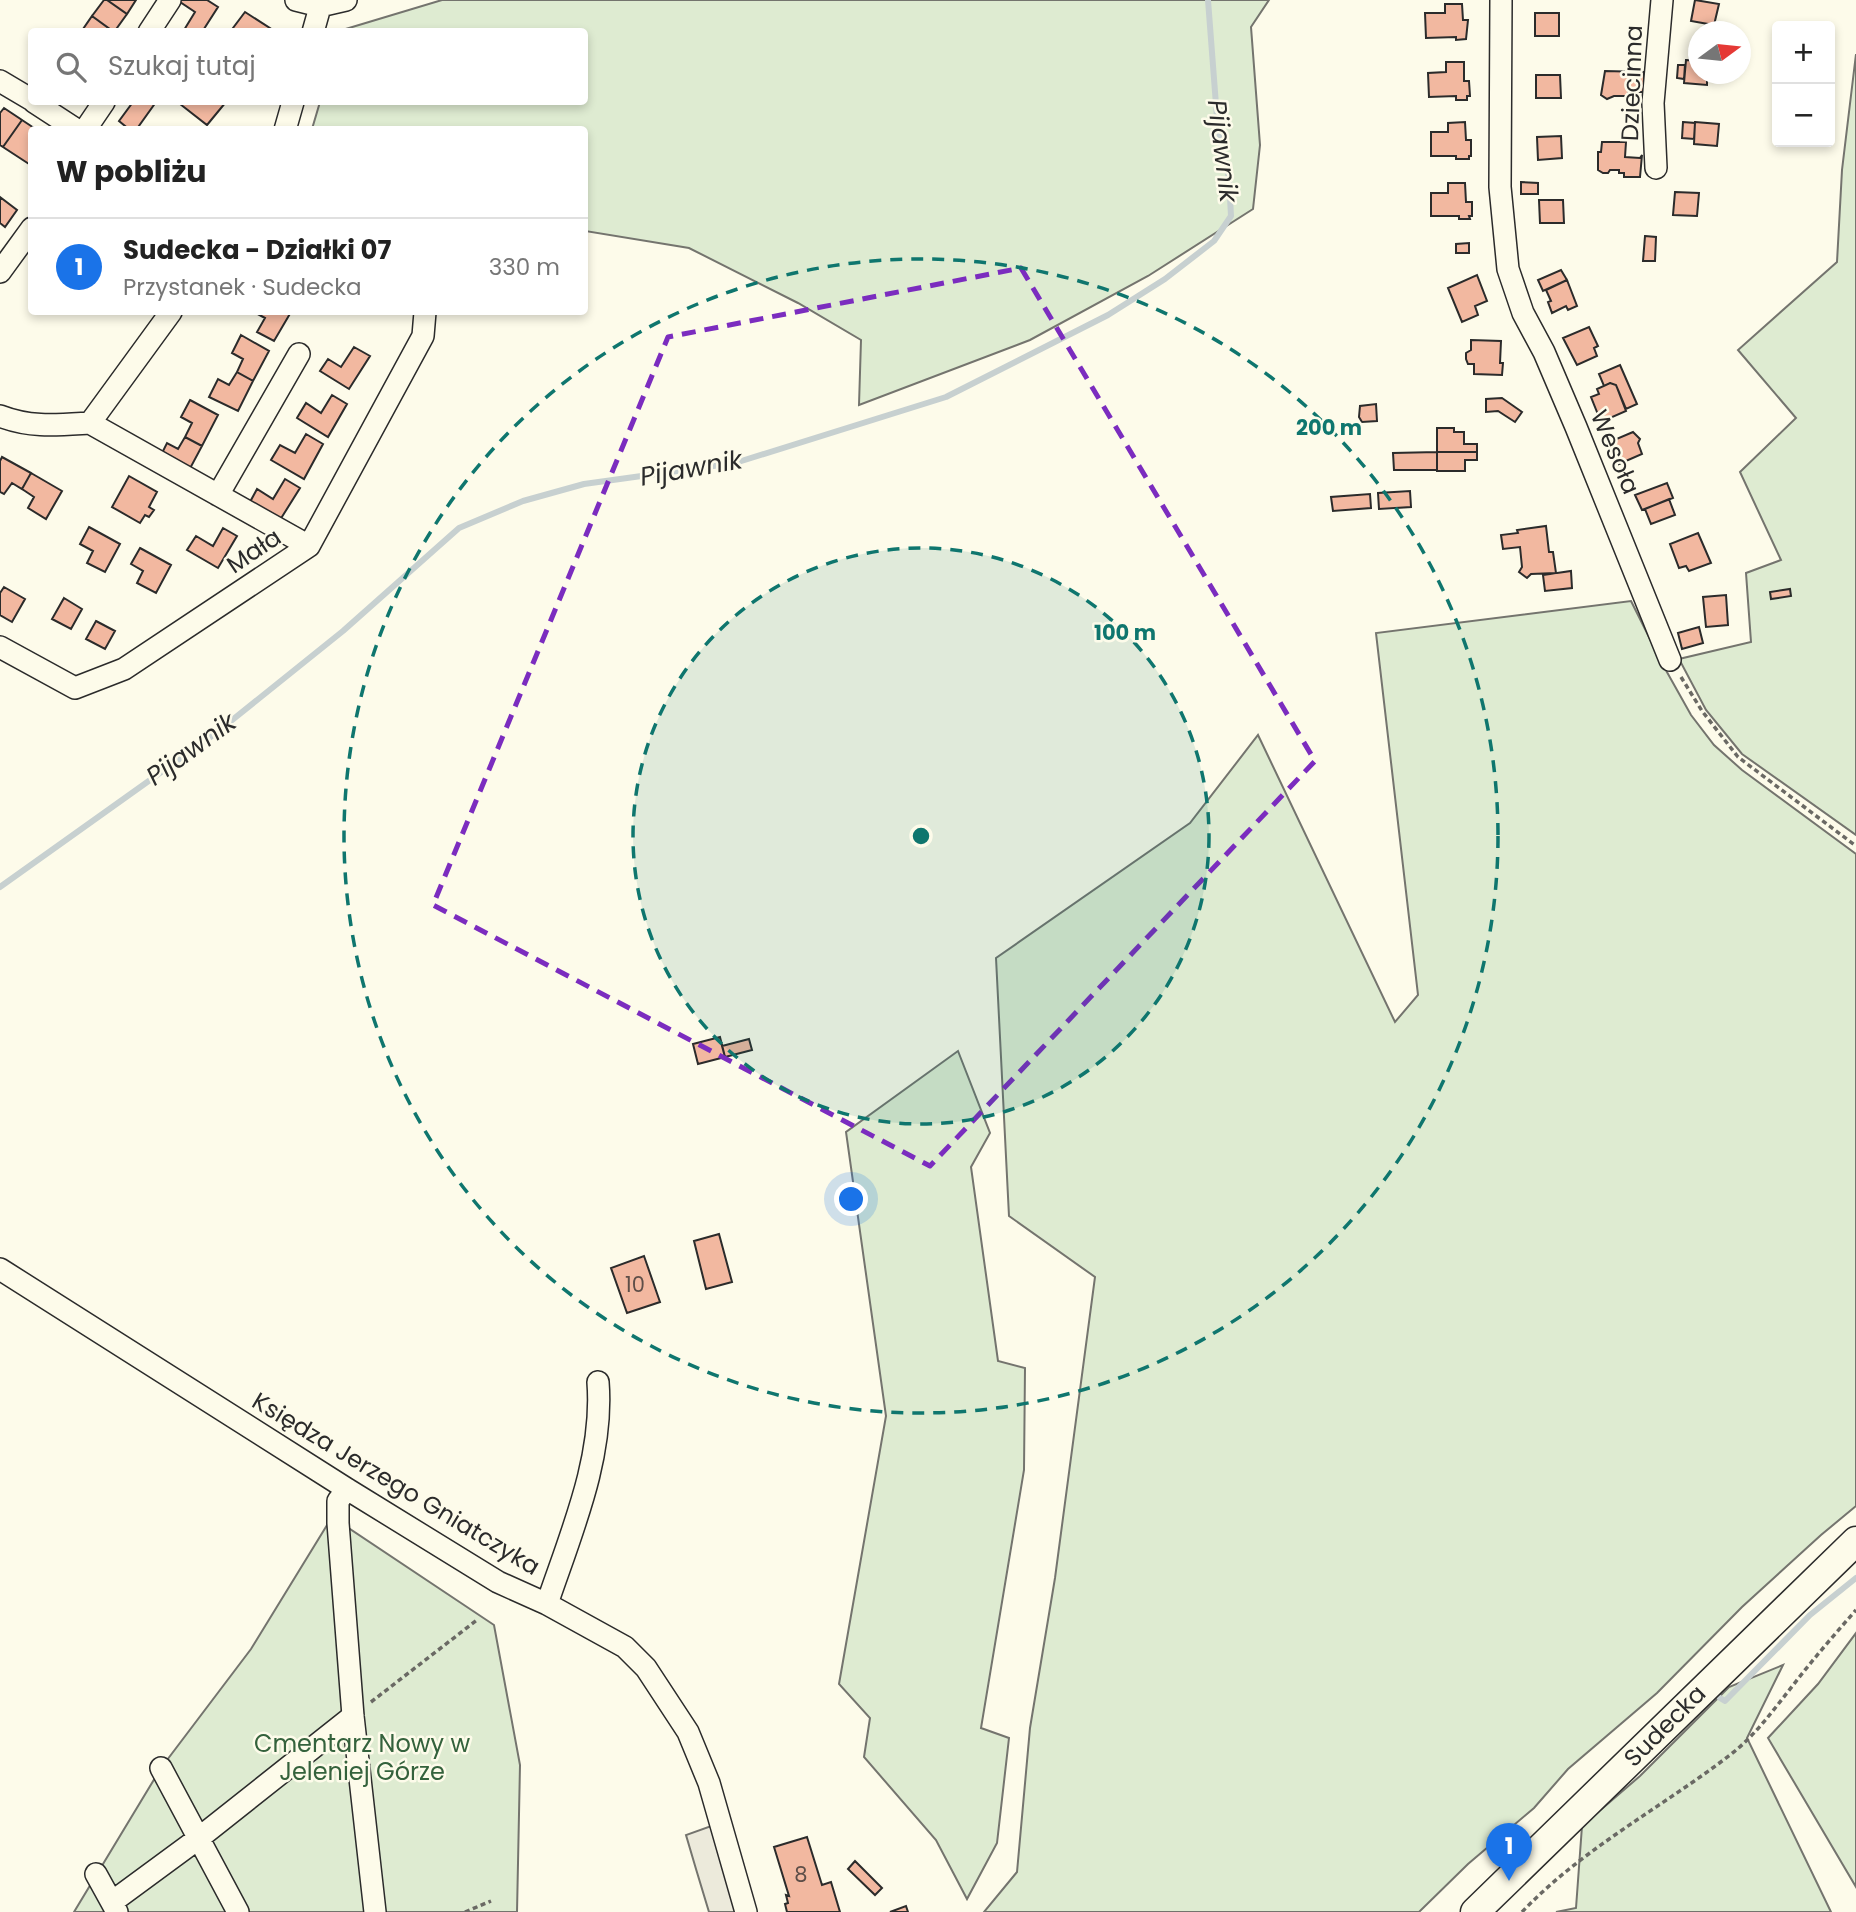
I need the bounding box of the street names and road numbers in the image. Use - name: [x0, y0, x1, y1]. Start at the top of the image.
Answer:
- street label: Dziecinna: [1613, 24, 1650, 142]
- street label: Wesoła: [1583, 405, 1648, 499]
- street label: Mała: [220, 520, 287, 581]
- street label: Księdza Jerzego Gniatczyka: [246, 1384, 546, 1583]
- street label: Sudecka: [1616, 1677, 1713, 1774]

